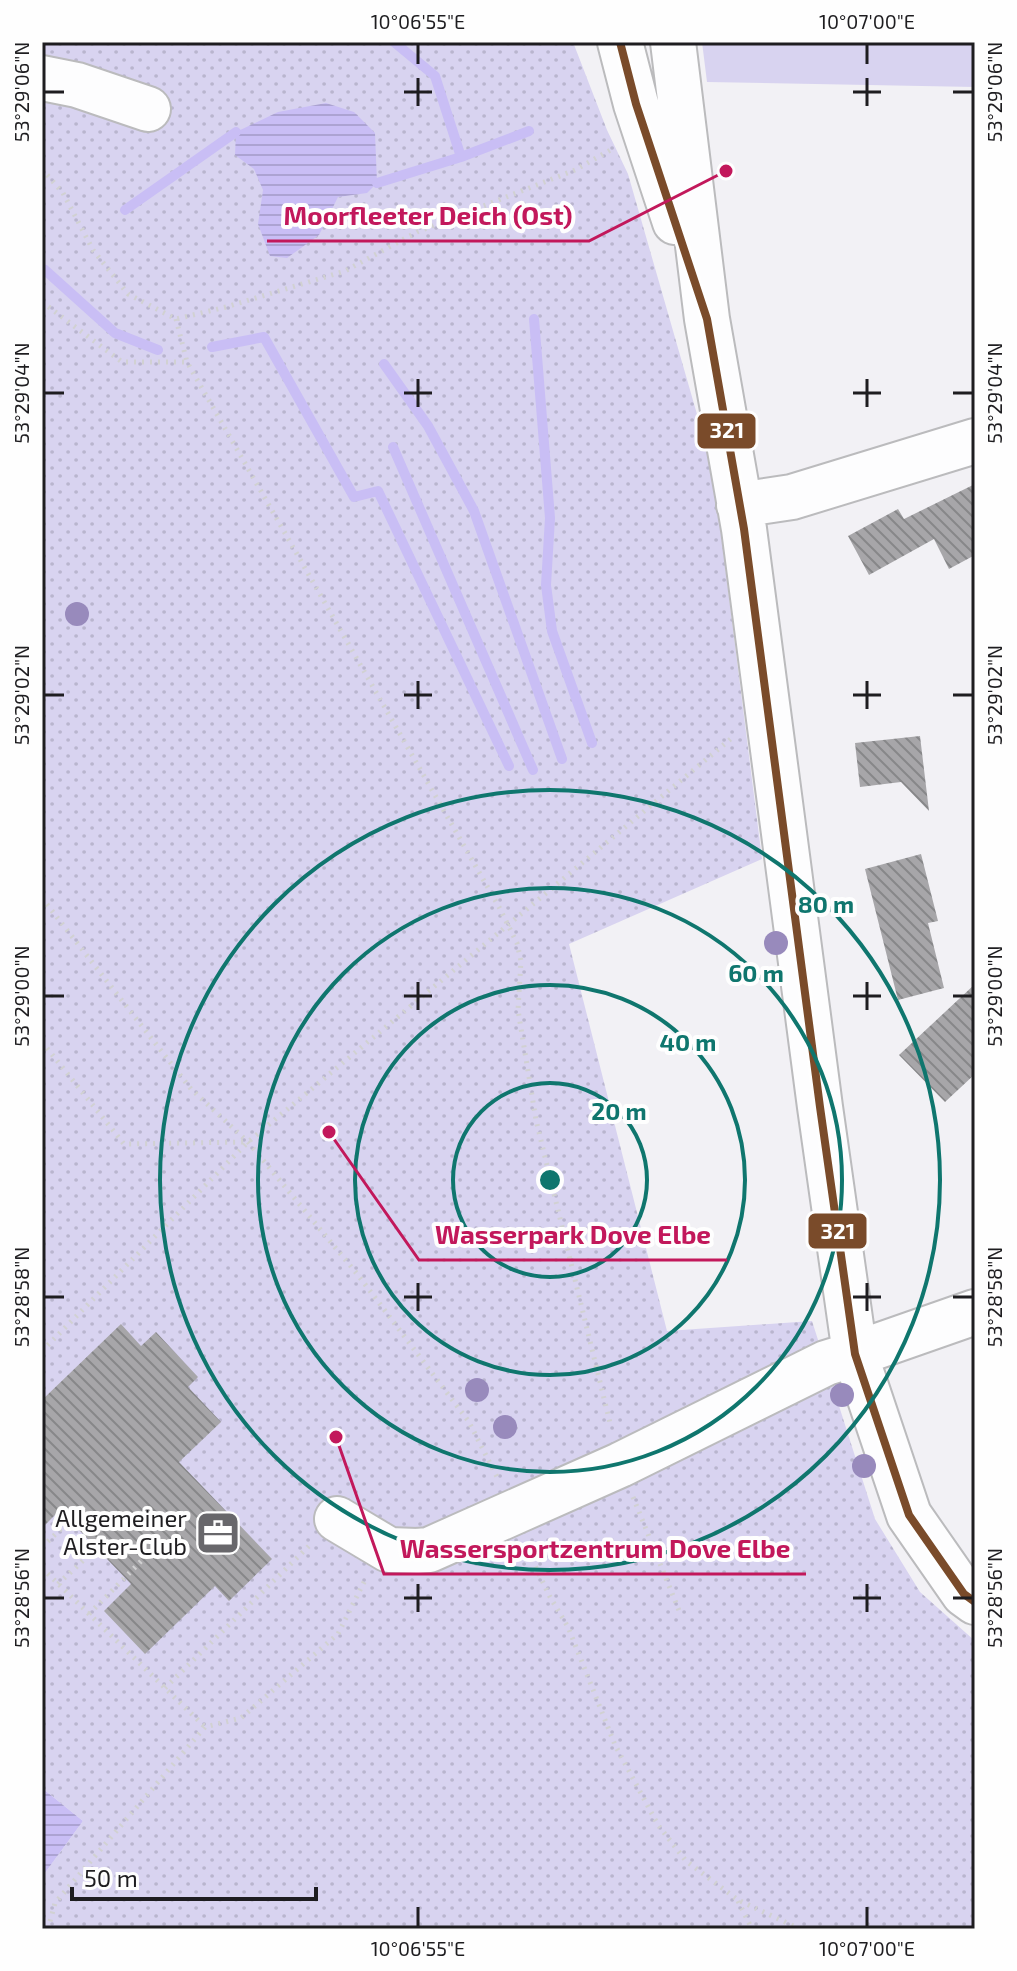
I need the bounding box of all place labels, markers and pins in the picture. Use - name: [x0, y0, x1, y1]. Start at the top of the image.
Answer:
- callout: Moorfleeter Deich (Ost): [267, 191, 589, 241]
- centre of rings: [536, 1166, 564, 1194]
- callout: Wasserpark Dove Elbe: [419, 1210, 727, 1260]
- place label: Allgemeiner Alster-Club: [55, 1503, 187, 1560]
- office icon: Allgemeiner Alster-Club: [194, 1509, 242, 1557]
- callout: Wassersportzentrum Dove Elbe: [384, 1524, 806, 1574]

